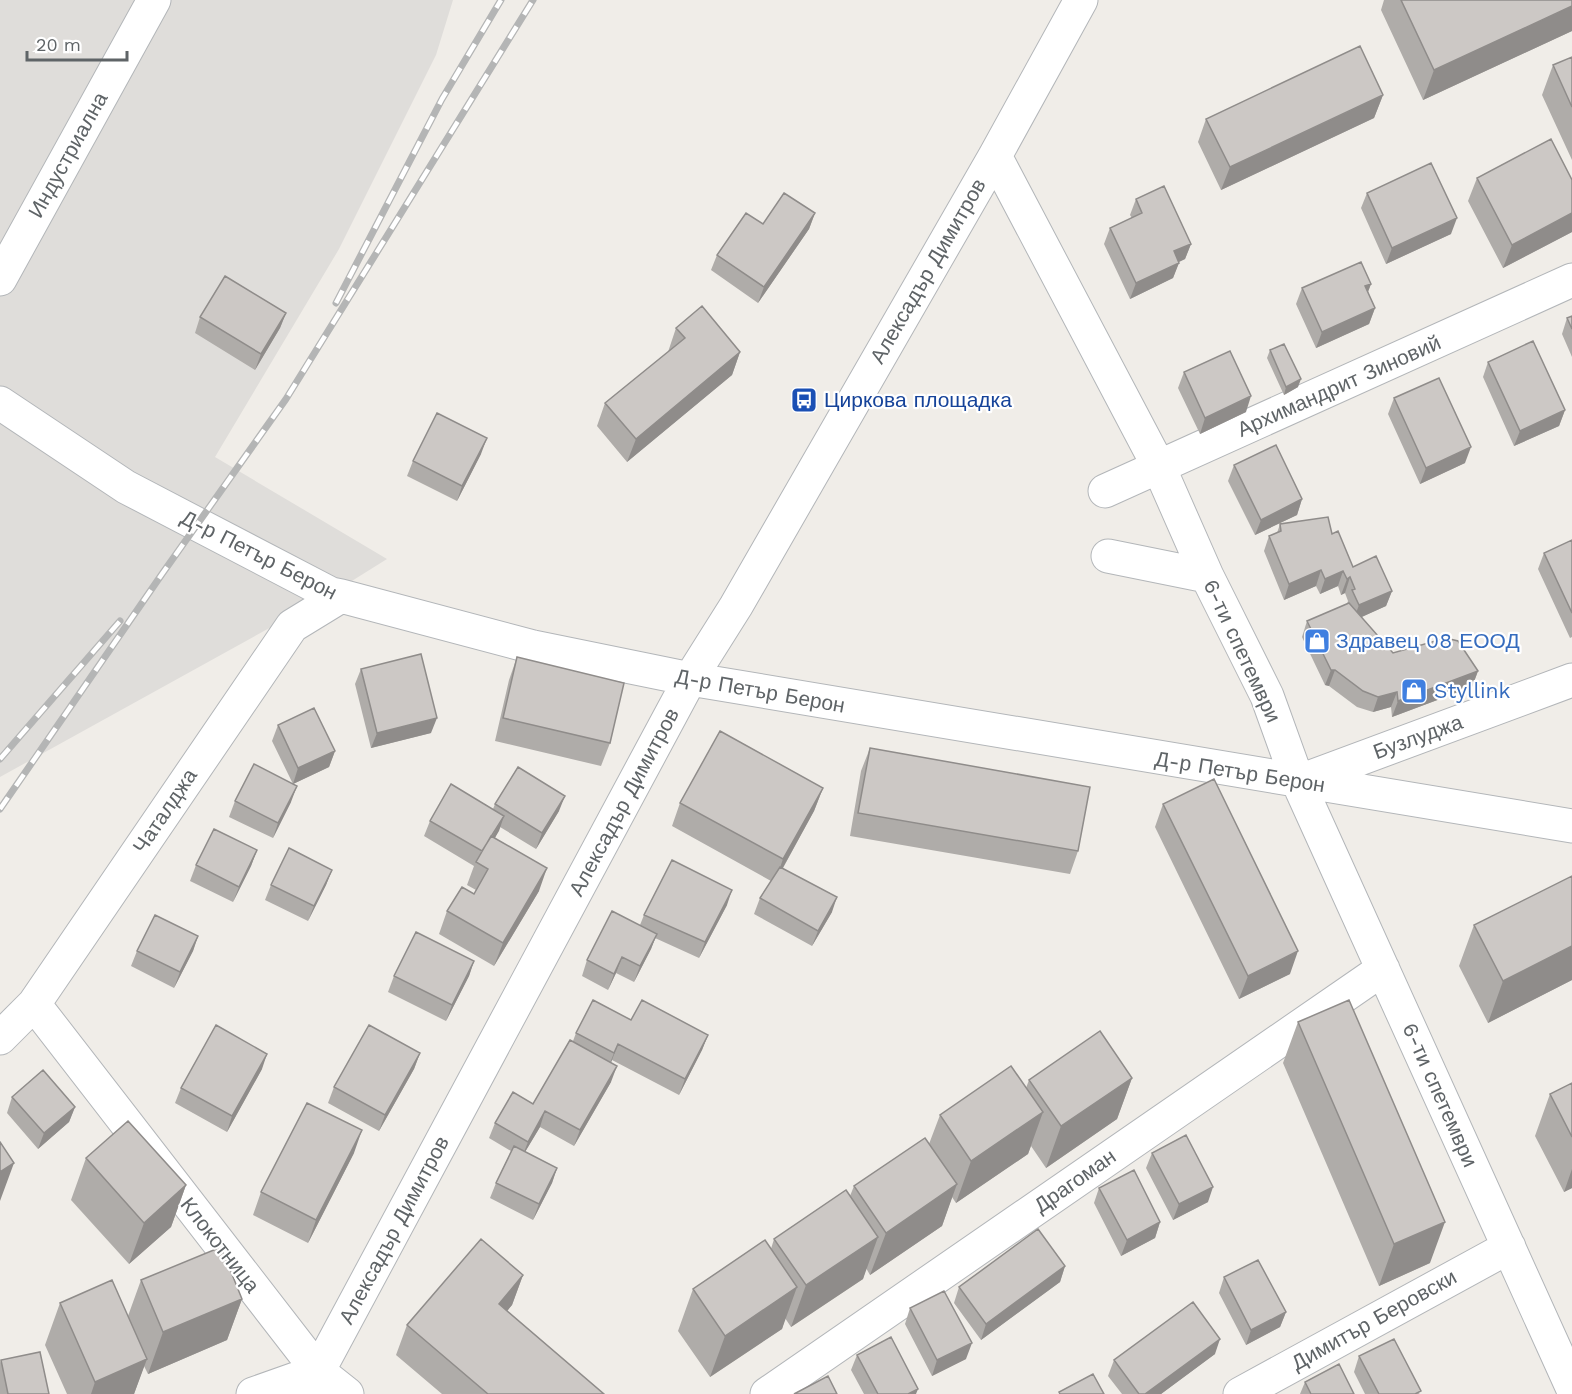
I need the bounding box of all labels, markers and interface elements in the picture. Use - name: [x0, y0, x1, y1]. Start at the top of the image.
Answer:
- scale bar: [27, 24, 128, 62]
- text: 20 m: [36, 34, 81, 55]
- street label: Индустриална: [23, 87, 113, 222]
- street label: Алексадър Димитров: [864, 174, 991, 368]
- street label: Архимандрит Зиновий: [1233, 329, 1444, 442]
- bus stop icon: Циркова площадка: [789, 385, 819, 415]
- place label: Циркова площадка: [824, 387, 1012, 412]
- street label: Д-р Петър Берон: [177, 504, 341, 605]
- street label: 6-ти спетември: [1198, 575, 1287, 726]
- shop icon: Здравец 08 ЕООД: [1302, 626, 1332, 656]
- place label: Здравец 08 ЕООД: [1336, 628, 1520, 653]
- street label: Д-р Петър Берон: [673, 663, 847, 718]
- shop icon: Styllink: [1399, 676, 1429, 706]
- place label: Styllink: [1434, 678, 1511, 703]
- street label: Алексадър Димитров: [563, 703, 684, 900]
- street label: Бузлуджа: [1370, 709, 1466, 764]
- street label: Д-р Петър Берон: [1153, 746, 1327, 797]
- street label: Чаталджа: [127, 763, 202, 858]
- street label: 6-ти спетември: [1398, 1019, 1483, 1171]
- street label: Алексадър Димитров: [333, 1131, 454, 1328]
- street label: Драгоман: [1029, 1143, 1120, 1218]
- street label: Клокотница: [176, 1192, 265, 1297]
- street label: Димитър Беровски: [1287, 1264, 1461, 1375]

